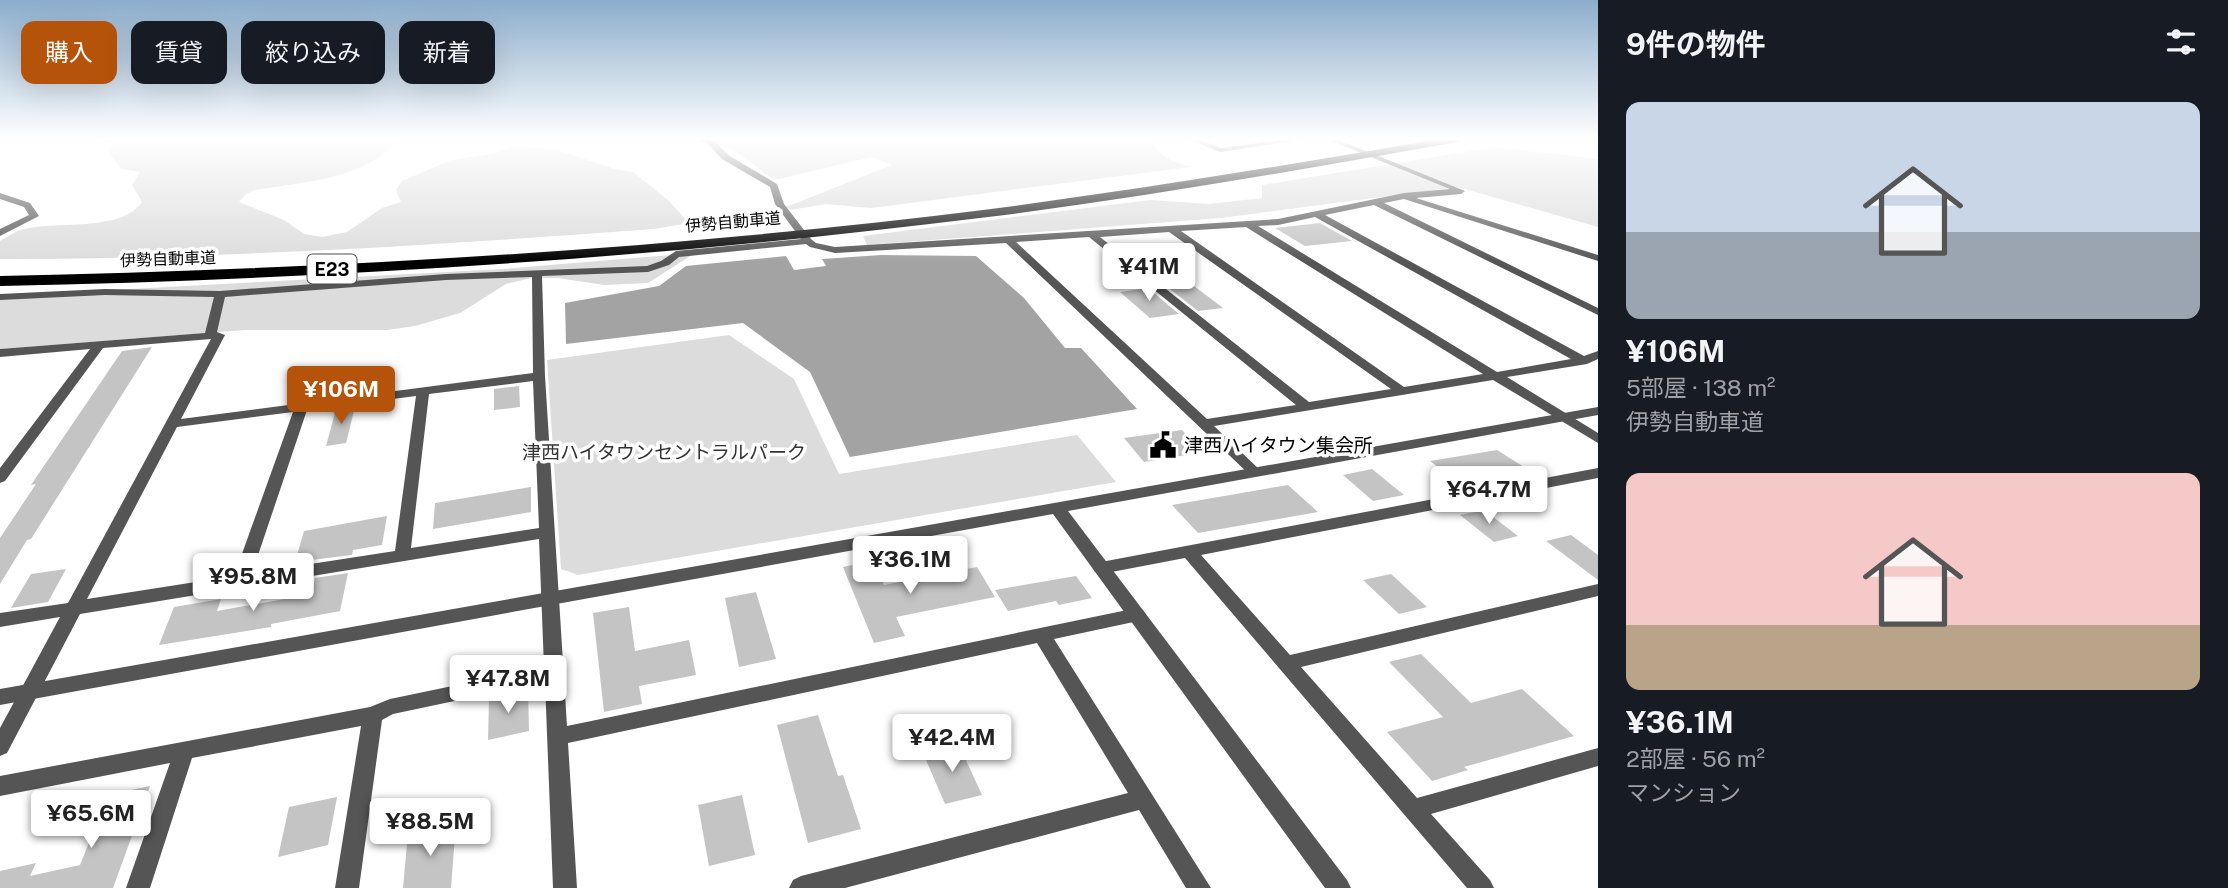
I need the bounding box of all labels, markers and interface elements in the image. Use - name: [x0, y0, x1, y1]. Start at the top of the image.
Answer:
- chip: 購入: [21, 21, 117, 84]
- chip: 賃貸: [131, 21, 227, 84]
- chip: 絞り込み: [241, 21, 385, 84]
- chip: 新着: [399, 21, 495, 84]
- icon: filters: [2162, 23, 2200, 61]
- text: 9件の物件: [1626, 26, 1766, 62]
- icon: home: [1850, 148, 1976, 274]
- street label: 伊勢自動車道: [684, 208, 782, 236]
- pin: ¥41M: [1108, 244, 1190, 303]
- street label: 伊勢自動車道: [120, 248, 216, 270]
- text: ¥41M: [1118, 252, 1180, 279]
- road number: E23: [308, 255, 356, 284]
- text: ¥106M: [1626, 333, 1725, 369]
- pin: ¥106M: [292, 366, 390, 426]
- text: 5部屋 · 138 m²: [1626, 374, 1776, 401]
- text: ¥106M: [303, 375, 379, 402]
- text: 伊勢自動車道: [1626, 408, 1764, 435]
- public building icon: 津西ハイタウン集会所: [1148, 430, 1178, 460]
- place label: 津西ハイタウン集会所: [1184, 434, 1373, 456]
- park label: 津西ハイタウンセントラルパーク: [522, 441, 806, 463]
- pin: ¥64.7M: [1432, 466, 1546, 526]
- text: ¥64.7M: [1446, 475, 1532, 502]
- icon: home: [1850, 519, 1976, 645]
- pin: ¥36.1M: [853, 536, 967, 596]
- text: ¥36.1M: [869, 545, 951, 572]
- pin: ¥95.8M: [196, 554, 310, 613]
- text: ¥95.8M: [209, 562, 297, 589]
- pin: ¥47.8M: [451, 656, 565, 715]
- text: ¥47.8M: [466, 664, 550, 691]
- text: ¥36.1M: [1626, 704, 1734, 740]
- pin: ¥42.4M: [895, 714, 1009, 774]
- text: ¥42.4M: [908, 723, 996, 750]
- text: 2部屋 · 56 m²: [1626, 745, 1765, 772]
- text: マンション: [1626, 779, 1741, 806]
- pin: ¥65.6M: [34, 790, 148, 850]
- pin: ¥88.5M: [373, 798, 487, 858]
- text: ¥65.6M: [47, 799, 135, 826]
- text: ¥88.5M: [386, 807, 474, 834]

